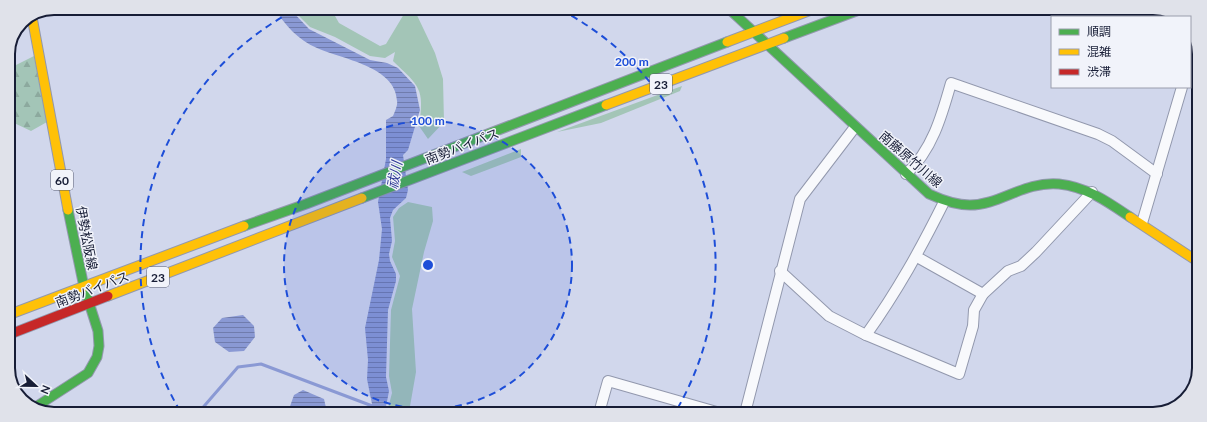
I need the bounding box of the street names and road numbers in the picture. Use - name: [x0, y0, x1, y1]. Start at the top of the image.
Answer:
- road number: 23: [650, 74, 672, 94]
- street label: 南勢バイパス: [423, 125, 501, 167]
- street label: 南藤原竹川線: [876, 127, 946, 191]
- road number: 60: [51, 170, 73, 190]
- street label: 伊勢松阪線: [73, 205, 101, 271]
- road number: 23: [147, 267, 169, 287]
- street label: 南勢バイパス: [53, 268, 131, 310]

